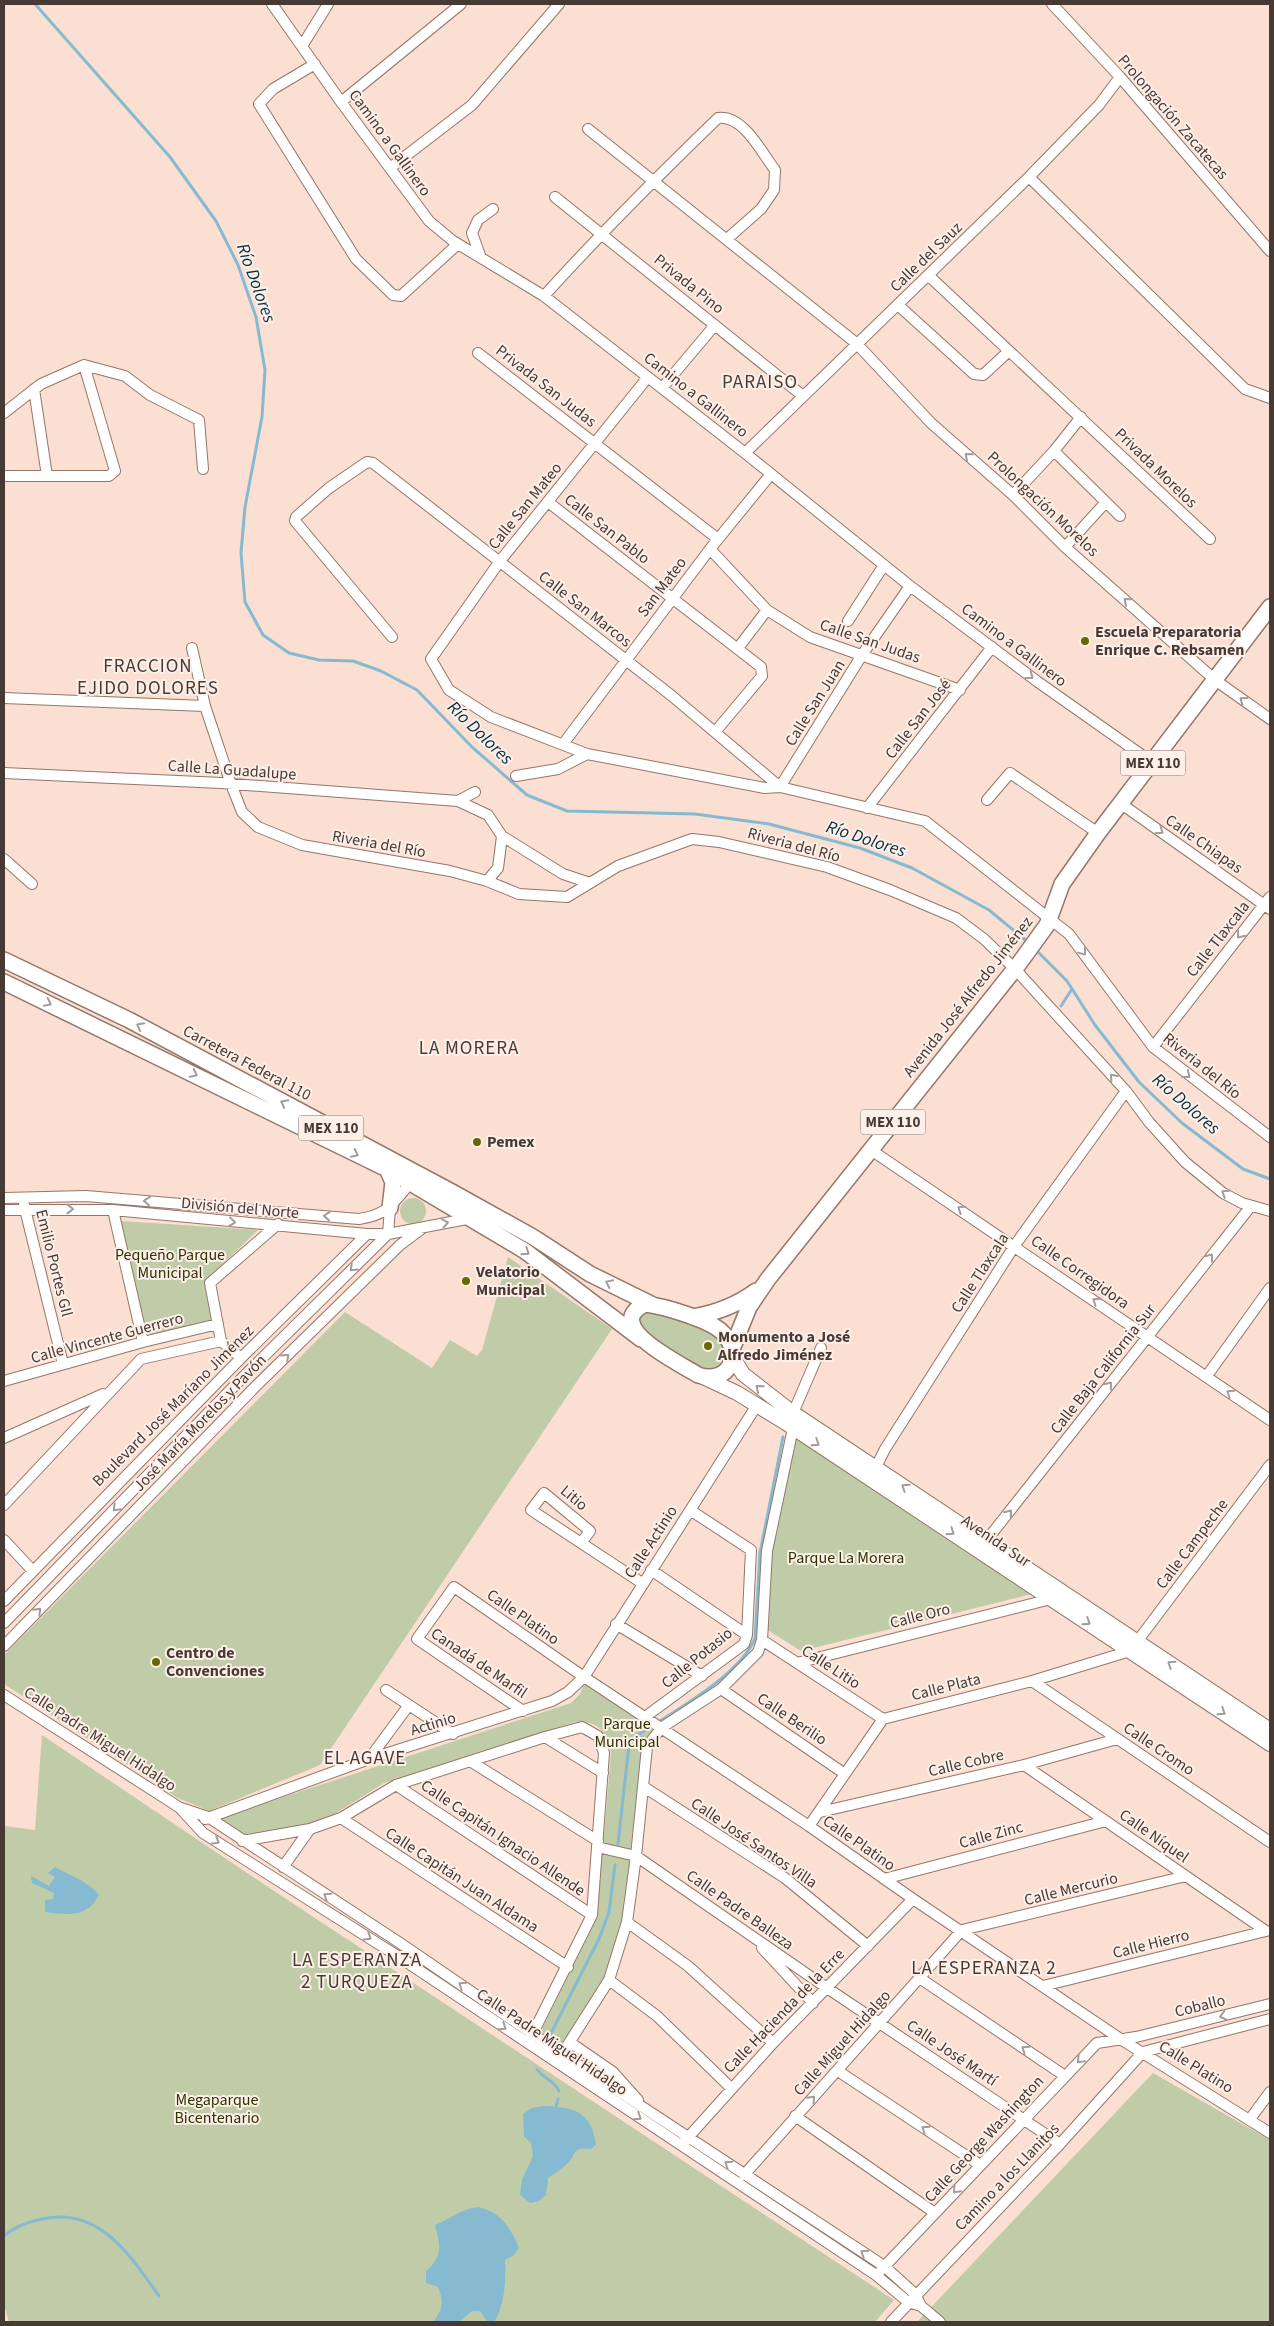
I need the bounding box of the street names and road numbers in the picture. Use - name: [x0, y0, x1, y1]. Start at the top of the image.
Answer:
- street label: Prolongación Zacatecas: [1113, 50, 1234, 184]
- street label: Camino a Gallinero: [344, 85, 436, 201]
- street label: Calle del Sauz: [885, 217, 967, 297]
- street label: Privada Pino: [649, 249, 729, 319]
- street label: Privada San Judas: [491, 340, 601, 433]
- street label: Camino a Gallinero: [639, 347, 753, 443]
- street label: Privada Morelos: [1110, 423, 1202, 513]
- street label: Prolongación Morelos: [982, 446, 1104, 562]
- street label: Calle San Mateo: [483, 458, 567, 554]
- street label: Calle San Pablo: [560, 489, 654, 569]
- street label: San Mateo: [632, 552, 692, 622]
- street label: Calle San Marcos: [534, 566, 636, 652]
- street label: Camino a Gallinero: [957, 598, 1071, 692]
- street label: Calle San Judas: [817, 613, 924, 669]
- street label: Calle San Juan: [780, 656, 850, 750]
- street label: Calle San José: [880, 674, 956, 764]
- road number: MEX 110: [1120, 750, 1186, 776]
- street label: Calle La Guadalupe: [167, 755, 297, 785]
- street label: Calle Chiapas: [1161, 809, 1247, 879]
- street label: Riveria del Río: [745, 822, 843, 868]
- street label: Riveria del Río: [330, 825, 428, 863]
- street label: Calle Tlaxcala: [1181, 896, 1255, 982]
- street label: Avenida José Alfredo Jiménez: [898, 912, 1038, 1082]
- street label: Carretera Federal 110: [179, 1020, 315, 1106]
- street label: Riveria del Río: [1158, 1028, 1246, 1104]
- road number: MEX 110: [860, 1110, 926, 1134]
- road number: MEX 110: [298, 1116, 364, 1140]
- street label: División del Norte: [180, 1192, 300, 1224]
- street label: Emilio Portes GIl: [30, 1207, 78, 1319]
- street label: Calle Tlaxcala: [946, 1229, 1014, 1317]
- street label: Calle Corregidora: [1026, 1230, 1134, 1314]
- street label: Calle Baja California Sur: [1045, 1299, 1161, 1439]
- street label: Calle Vincente Guerrero: [28, 1307, 186, 1369]
- street label: Boulevard José Maríano Jiménez: [87, 1320, 259, 1492]
- street label: José María Morelos y Pavón: [129, 1350, 271, 1496]
- street label: Litio: [556, 1480, 592, 1516]
- street label: Calle Campeche: [1151, 1494, 1233, 1594]
- street label: Calle Actinio: [619, 1501, 683, 1583]
- street label: Avenida Sur: [957, 1510, 1035, 1573]
- street label: Calle Platino: [482, 1584, 564, 1650]
- street label: Calle Oro: [888, 1598, 952, 1634]
- street label: Calle Potasio: [657, 1622, 737, 1694]
- street label: Canadá de Marfil: [426, 1623, 532, 1703]
- street label: Calle Litio: [797, 1640, 865, 1694]
- street label: Calle Plata: [909, 1668, 983, 1706]
- street label: Calle Padre Miguel Hidalgo: [19, 1681, 181, 1797]
- street label: Calle Berilio: [753, 1688, 831, 1750]
- street label: Actinio: [408, 1707, 458, 1741]
- street label: Calle Cromo: [1119, 1717, 1199, 1781]
- street label: Calle Cobre: [926, 1744, 1006, 1782]
- street label: Calle Capitán Ignacio Allende: [416, 1775, 590, 1901]
- street label: Calle José Santos Villa: [686, 1792, 822, 1894]
- street label: Calle Níquel: [1115, 1804, 1193, 1868]
- street label: Calle Platino: [818, 1810, 900, 1876]
- street label: Calle Zinc: [957, 1816, 1025, 1854]
- street label: Calle Capitán Juan Aldama: [381, 1822, 543, 1938]
- street label: Calle Padre Balleza: [682, 1865, 798, 1955]
- street label: Calle Mercurio: [1022, 1867, 1120, 1911]
- street label: Calle Hierro: [1110, 1924, 1192, 1964]
- street label: Calle Hacienda de la Erre: [719, 1944, 850, 2078]
- street label: Calle Padre Miguel Hidalgo: [472, 1983, 632, 2101]
- street label: Calle Miguel Hidalgo: [788, 1985, 896, 2101]
- street label: Coballo: [1172, 1989, 1228, 2023]
- street label: Calle José Martí: [902, 2014, 1003, 2092]
- street label: Calle Platino: [1154, 2035, 1238, 2099]
- street label: Calle George Washington: [919, 2071, 1049, 2207]
- street label: Camino a los Llanitos: [950, 2118, 1064, 2236]

